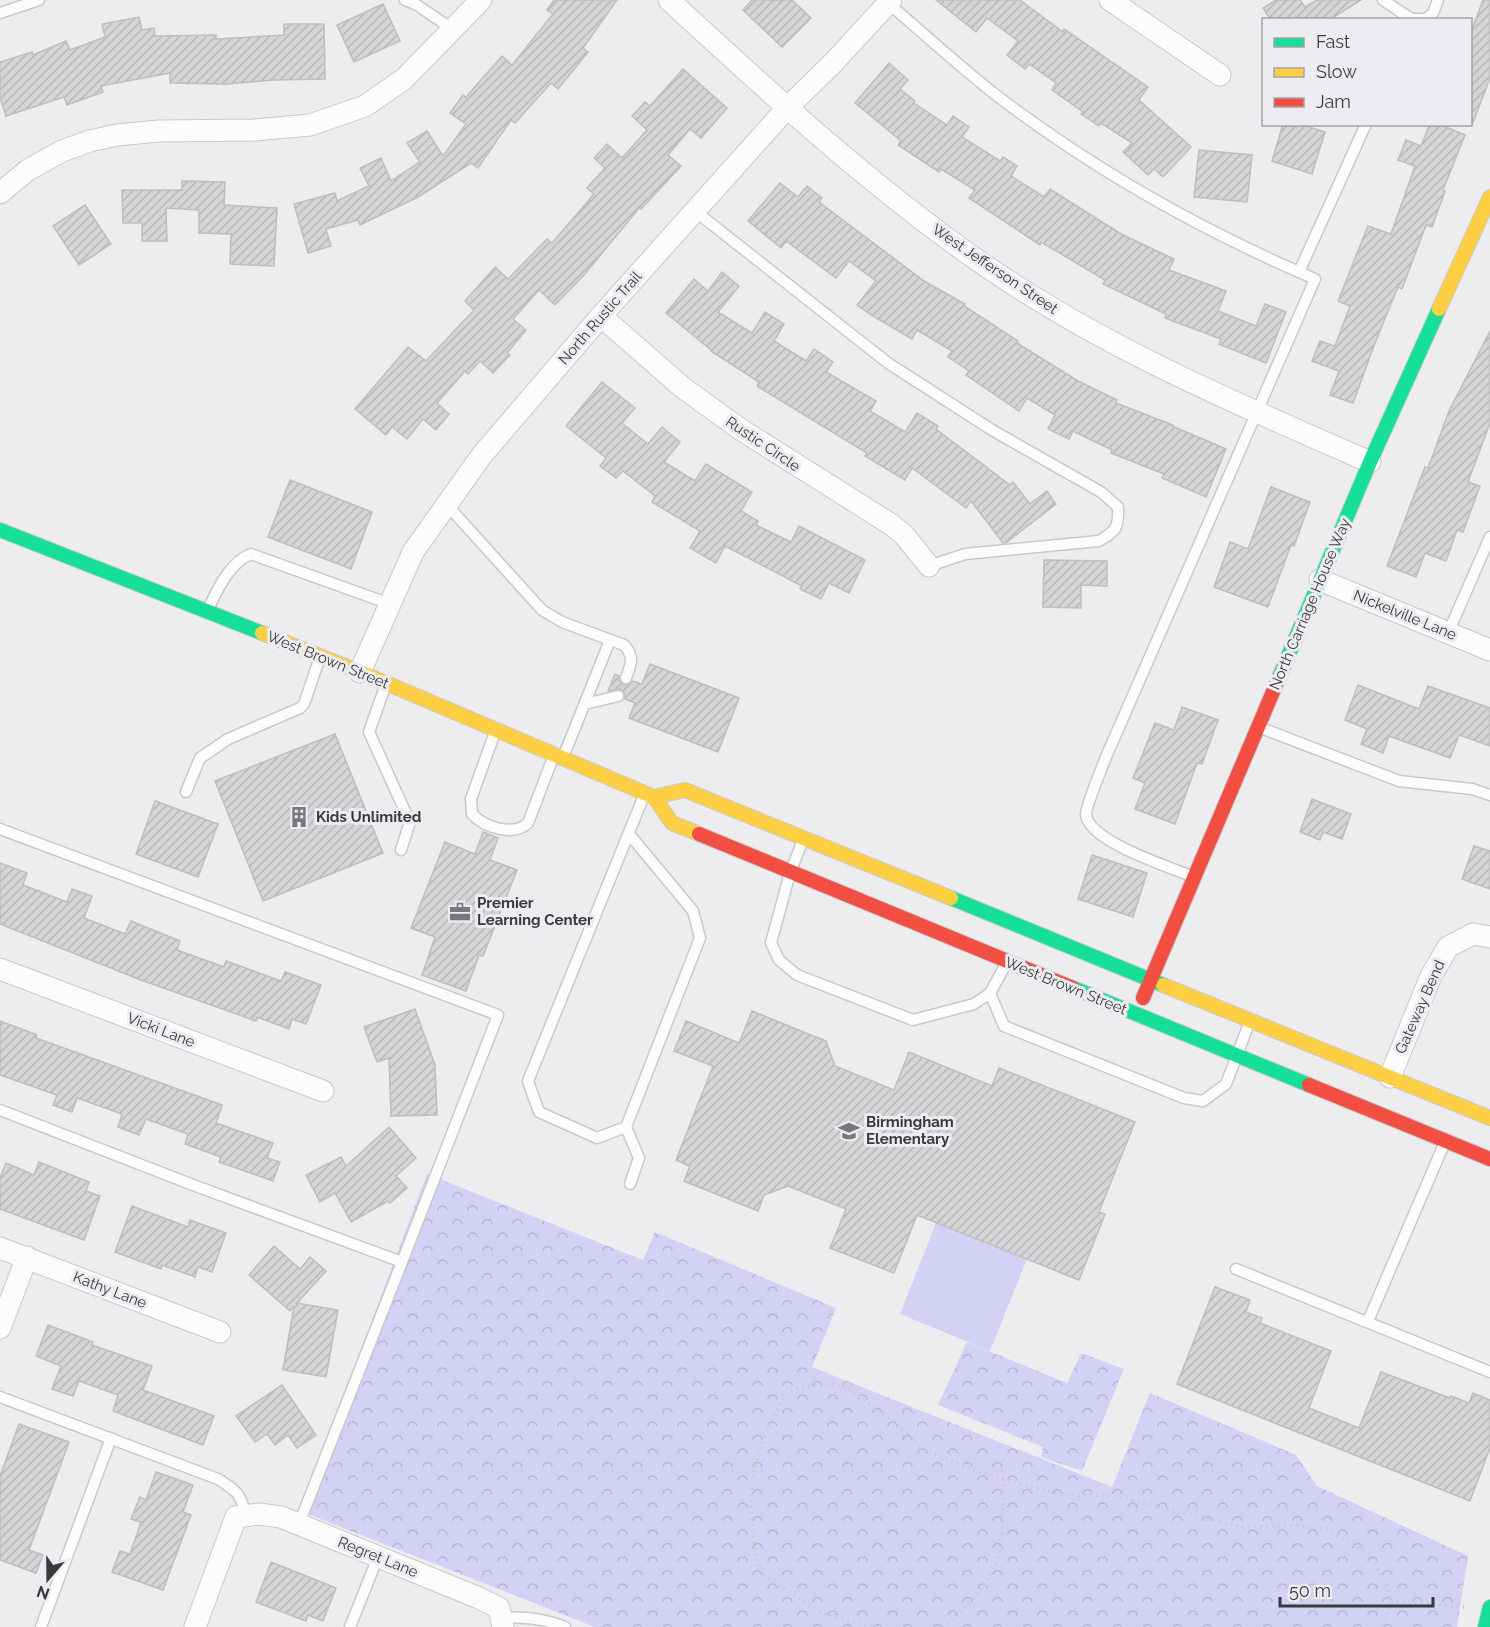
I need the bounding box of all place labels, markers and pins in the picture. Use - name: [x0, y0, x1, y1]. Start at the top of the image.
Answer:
- building icon: Kids Unlimited: [287, 805, 311, 829]
- place label: Kids Unlimited: [316, 808, 422, 826]
- place label: Premier Learning Center: [477, 894, 593, 929]
- office icon: Premier Learning Center: [448, 900, 472, 924]
- place label: Birmingham Elementary: [866, 1113, 954, 1148]
- school or university icon: Birmingham Elementary: [837, 1119, 861, 1143]

